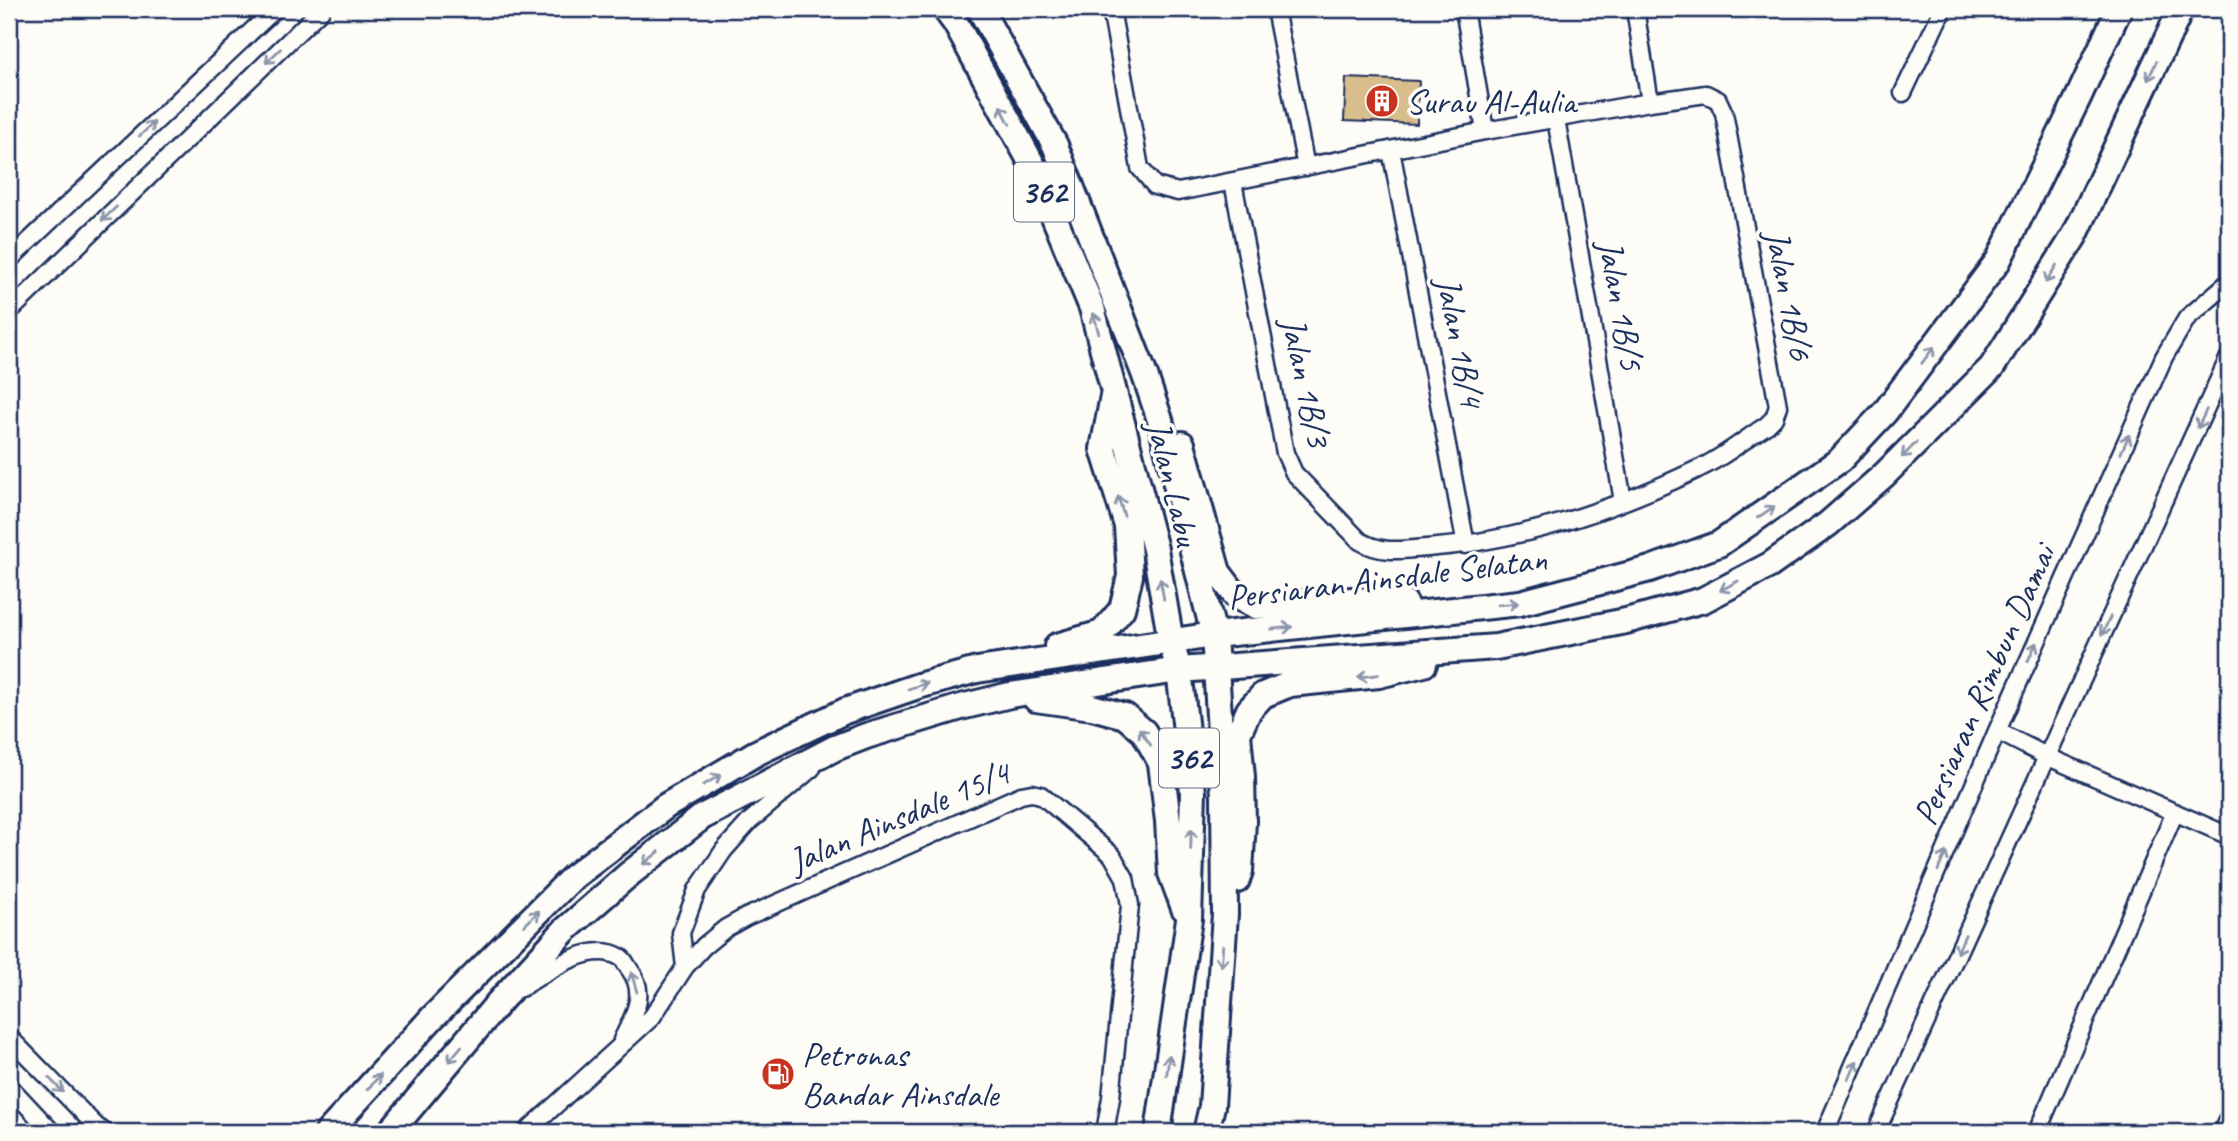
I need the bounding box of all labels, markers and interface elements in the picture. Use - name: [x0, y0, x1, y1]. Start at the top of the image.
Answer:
- one-way arrow: [264, 48, 281, 65]
- one-way arrow: [2145, 59, 2158, 81]
- place label: Surau Al-Aulia: [1406, 79, 1578, 124]
- building icon: Surau Al-Aulia: [1363, 82, 1401, 120]
- one-way arrow: [998, 105, 1012, 125]
- one-way arrow: [138, 121, 156, 138]
- road number: 362: [1014, 162, 1074, 222]
- one-way arrow: [101, 206, 118, 223]
- street label: Jalan 1B/6: [1754, 224, 1824, 365]
- street label: Jalan 1B/5: [1587, 235, 1655, 376]
- one-way arrow: [2043, 263, 2057, 283]
- street label: Jalan 1B/4: [1425, 271, 1495, 414]
- street label: Jalan 1B/3: [1270, 311, 1342, 453]
- one-way arrow: [1089, 312, 1102, 335]
- one-way arrow: [1921, 346, 1935, 365]
- one-way arrow: [2195, 408, 2208, 429]
- street label: Jalan Labu: [1135, 414, 1211, 552]
- one-way arrow: [2119, 434, 2132, 455]
- one-way arrow: [1901, 441, 1918, 458]
- one-way arrow: [1114, 496, 1126, 518]
- one-way arrow: [1756, 505, 1775, 519]
- street label: Persiaran Rimbun Damai: [1902, 534, 2068, 832]
- street label: Persiaran Ainsdale Selatan: [1225, 536, 1549, 620]
- one-way arrow: [1155, 578, 1168, 601]
- one-way arrow: [1719, 580, 1739, 594]
- one-way arrow: [1497, 597, 1519, 610]
- one-way arrow: [2099, 614, 2112, 636]
- one-way arrow: [1270, 621, 1293, 634]
- one-way arrow: [2026, 642, 2039, 663]
- one-way arrow: [1358, 670, 1380, 683]
- one-way arrow: [907, 679, 929, 692]
- one-way arrow: [1138, 727, 1153, 746]
- road number: 362: [1159, 729, 1219, 788]
- street label: Jalan Ainsdale 15/4: [780, 749, 1019, 884]
- one-way arrow: [701, 772, 721, 786]
- one-way arrow: [1185, 827, 1198, 850]
- one-way arrow: [642, 850, 660, 865]
- one-way arrow: [1936, 850, 1949, 872]
- one-way arrow: [523, 910, 540, 927]
- one-way arrow: [1954, 933, 1967, 954]
- one-way arrow: [1215, 944, 1228, 966]
- one-way arrow: [627, 972, 640, 994]
- place label: Petronas Bandar Ainsdale: [802, 1032, 1001, 1117]
- one-way arrow: [447, 1045, 463, 1063]
- one-way arrow: [1161, 1054, 1174, 1077]
- fuel station icon: Petronas Bandar Ainsdale: [759, 1055, 797, 1093]
- one-way arrow: [1847, 1060, 1860, 1081]
- one-way arrow: [366, 1073, 382, 1091]
- one-way arrow: [48, 1077, 65, 1094]

